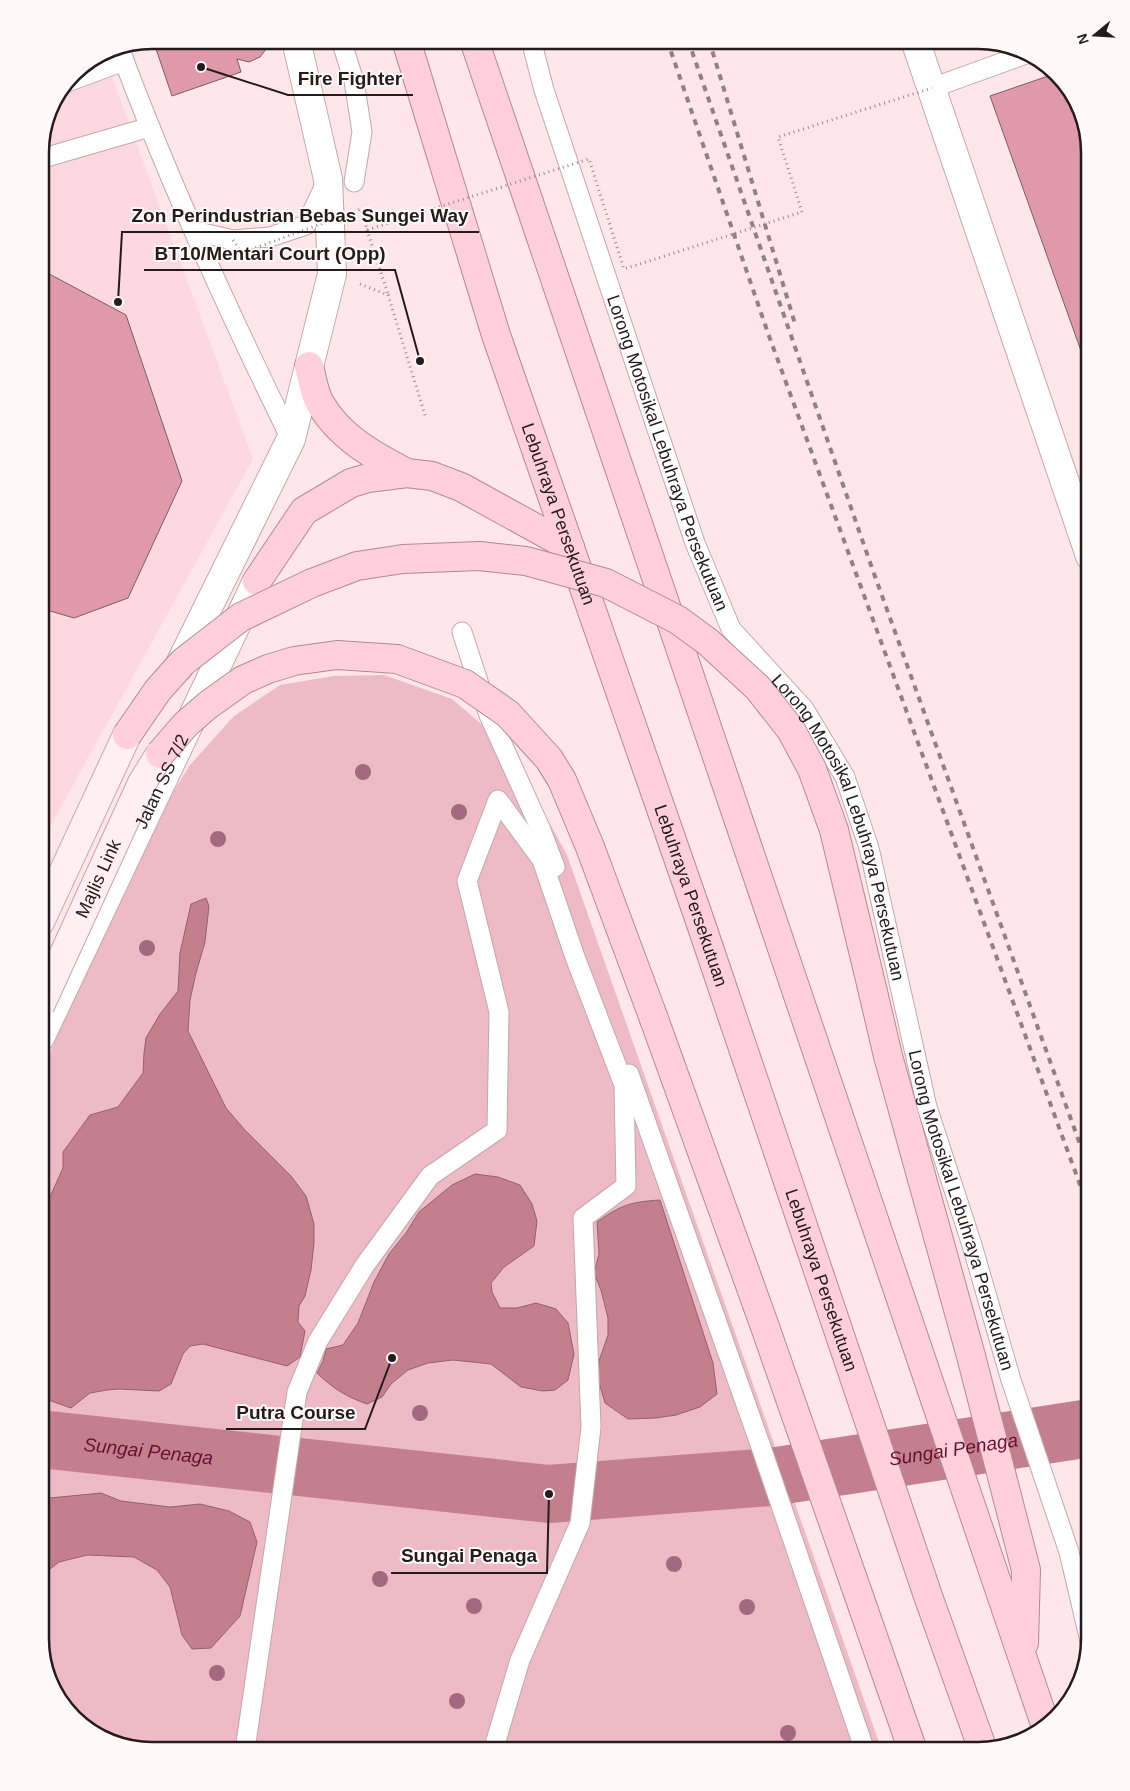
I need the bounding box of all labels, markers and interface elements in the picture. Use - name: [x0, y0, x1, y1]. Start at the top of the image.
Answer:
- north arrow: [1070, 10, 1120, 60]
- text: N: [1073, 32, 1092, 46]
- callout: Fire Fighter: [288, 61, 413, 95]
- text: Fire Fighter: [298, 68, 403, 89]
- callout: Zon Perindustrian Bebas Sungei Way: [122, 198, 479, 232]
- text: Zon Perindustrian Bebas Sungei Way: [131, 205, 469, 226]
- callout: BT10/Mentari Court (Opp): [144, 236, 395, 270]
- text: BT10/Mentari Court (Opp): [154, 243, 386, 264]
- street label: Lorong Motosikal Lebuhraya Persekutuan: [603, 292, 732, 614]
- street label: Lebuhraya Persekutuan: [517, 420, 599, 608]
- street label: Lorong Motosikal Lebuhraya Persekutuan: [767, 670, 908, 983]
- street label: Jalan SS 7/2: [131, 731, 193, 832]
- street label: Lebuhraya Persekutuan: [650, 802, 731, 989]
- street label: Majlis Link: [72, 835, 125, 921]
- street label: Lorong Motosikal Lebuhraya Persekutuan: [905, 1048, 1018, 1373]
- street label: Lebuhraya Persekutuan: [781, 1186, 861, 1374]
- callout: Putra Course: [226, 1395, 365, 1429]
- text: Putra Course: [236, 1402, 356, 1423]
- water label: Sungai Penaga: [887, 1429, 1019, 1469]
- water label: Sungai Penaga: [83, 1433, 214, 1468]
- callout: Sungai Penaga: [391, 1539, 547, 1573]
- text: Sungai Penaga: [401, 1545, 538, 1566]

